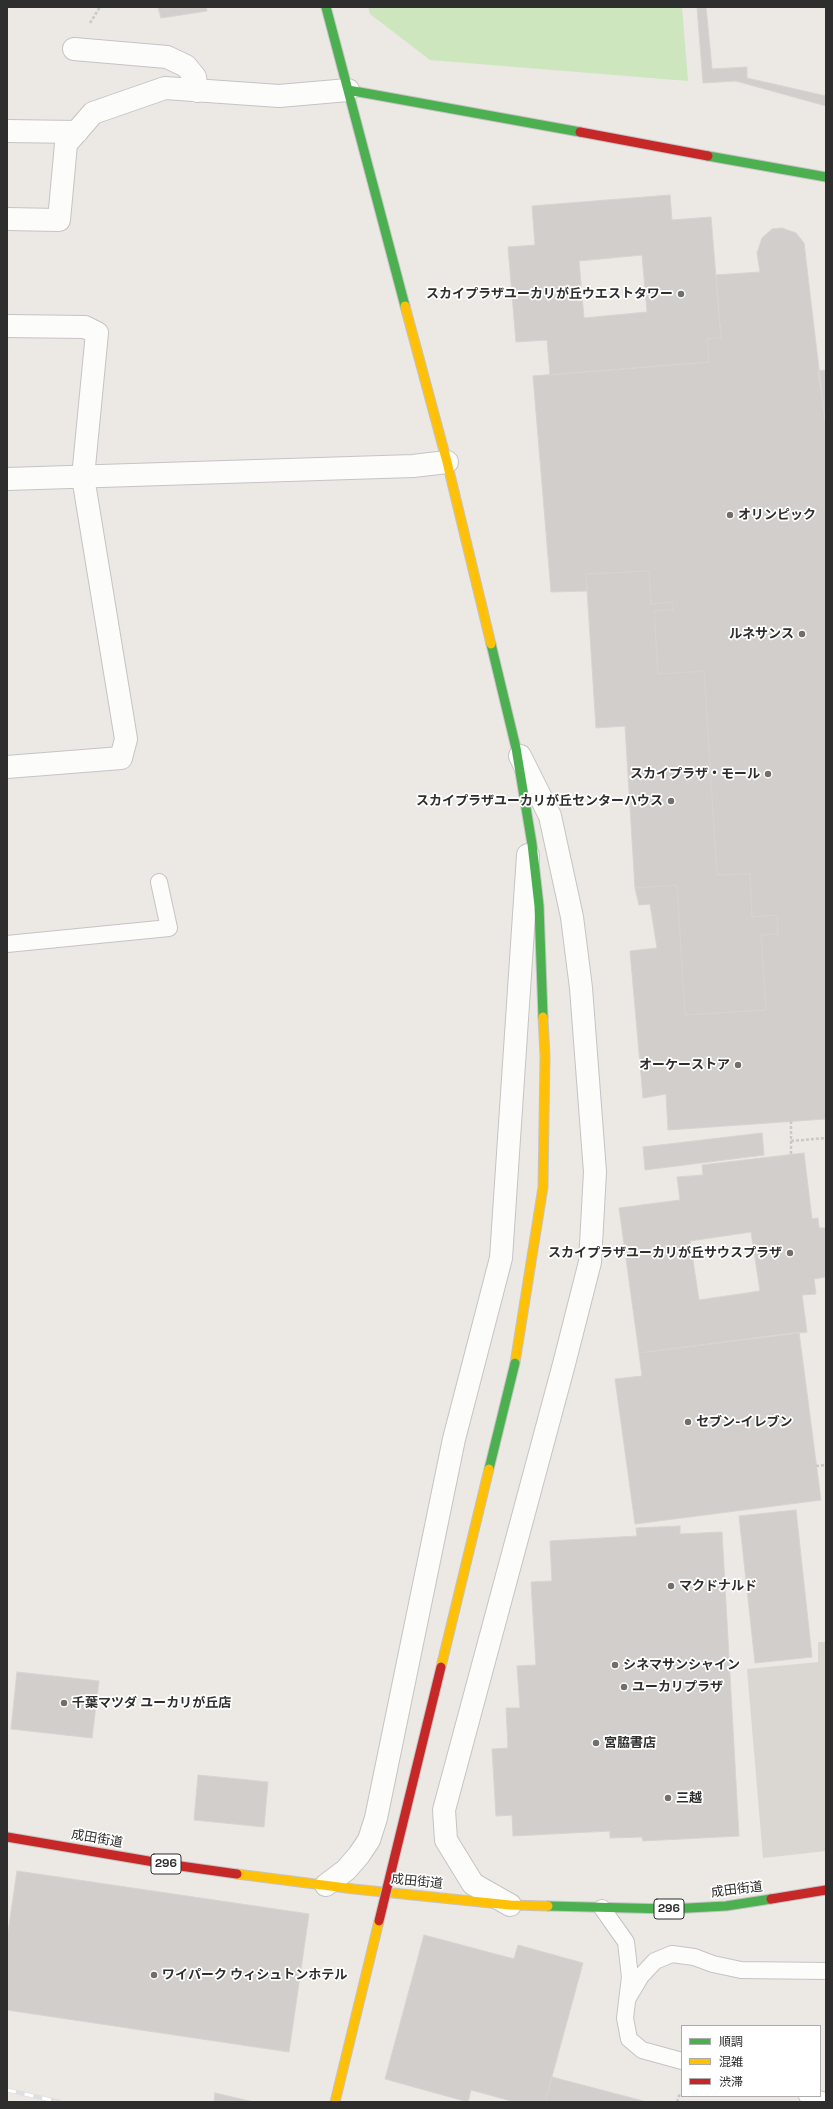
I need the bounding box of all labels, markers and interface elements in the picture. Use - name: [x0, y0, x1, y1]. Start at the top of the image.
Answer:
- place label: スカイプラザユーカリが丘ウエストタワー: [426, 286, 673, 302]
- marker: スカイプラザユーカリが丘ウエストタワー: [676, 289, 686, 299]
- place label: オリンピック: [738, 507, 816, 523]
- marker: オリンピック: [725, 510, 735, 520]
- place label: ルネサンス: [729, 626, 794, 642]
- marker: ルネサンス: [797, 629, 807, 639]
- place label: スカイプラザ・モール: [630, 766, 760, 782]
- marker: スカイプラザ・モール: [763, 769, 773, 779]
- place label: スカイプラザユーカリが丘センターハウス: [416, 793, 663, 809]
- marker: スカイプラザユーカリが丘センターハウス: [666, 796, 676, 806]
- place label: オーケーストア: [639, 1057, 730, 1073]
- marker: オーケーストア: [733, 1060, 743, 1070]
- place label: スカイプラザユーカリが丘サウスプラザ: [548, 1245, 782, 1261]
- marker: スカイプラザユーカリが丘サウスプラザ: [785, 1248, 795, 1258]
- place label: セブン-イレブン: [696, 1414, 793, 1430]
- marker: セブン-イレブン: [683, 1417, 693, 1427]
- place label: マクドナルド: [679, 1578, 757, 1594]
- marker: マクドナルド: [666, 1581, 676, 1591]
- place label: シネマサンシャイン: [623, 1657, 740, 1673]
- marker: シネマサンシャイン: [610, 1660, 620, 1670]
- place label: ユーカリプラザ: [632, 1679, 723, 1695]
- marker: ユーカリプラザ: [619, 1682, 629, 1692]
- place label: 千葉マツダ ユーカリが丘店: [72, 1695, 231, 1711]
- marker: 千葉マツダ ユーカリが丘店: [59, 1698, 69, 1708]
- place label: 宮脇書店: [604, 1735, 656, 1751]
- marker: 宮脇書店: [591, 1738, 601, 1748]
- place label: 三越: [676, 1790, 702, 1806]
- marker: 三越: [663, 1793, 673, 1803]
- street label: 成田街道: [70, 1827, 124, 1851]
- road number: 296: [151, 1854, 181, 1874]
- street label: 成田街道: [390, 1872, 444, 1892]
- street label: 成田街道: [710, 1879, 764, 1901]
- road number: 296: [654, 1899, 684, 1919]
- place label: ワイパーク ウィシュトンホテル: [162, 1967, 347, 1983]
- marker: ワイパーク ウィシュトンホテル: [149, 1970, 159, 1980]
- legend: [681, 2025, 821, 2097]
- text: 順調: [719, 2034, 743, 2050]
- text: 混雑: [719, 2054, 743, 2070]
- text: 渋滞: [719, 2074, 743, 2090]

